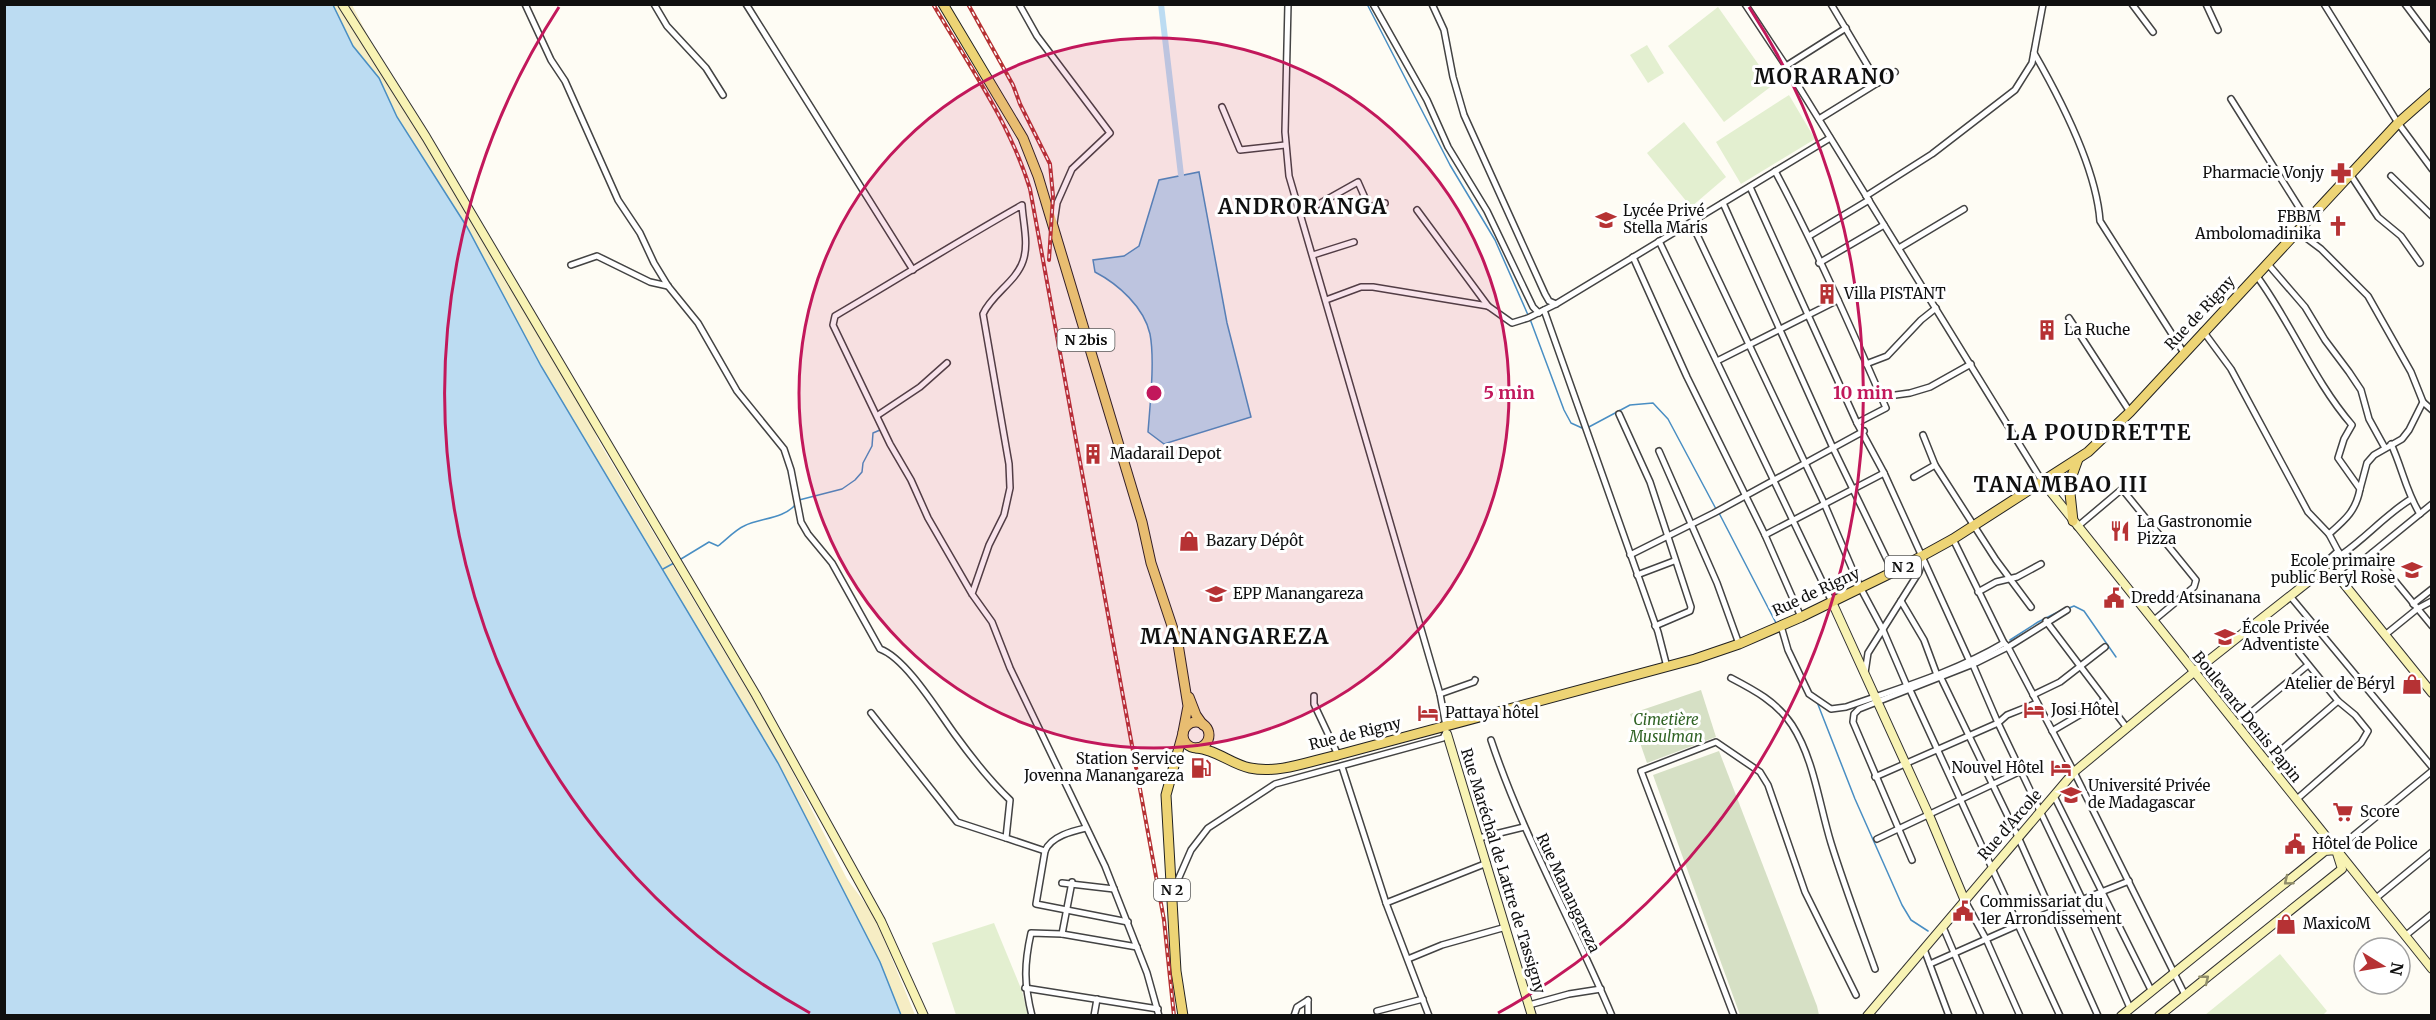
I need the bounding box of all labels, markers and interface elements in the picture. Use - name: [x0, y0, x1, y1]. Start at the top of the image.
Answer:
- district label: MORARANO: [1754, 63, 1896, 90]
- pharmacy icon: Pharmacie Vonjy: [2329, 161, 2353, 185]
- place label: Pharmacie Vonjy: [2202, 163, 2324, 182]
- district label: ANDRORANGA: [1217, 193, 1388, 220]
- place label: Lycée Privé Stella Maris: [1623, 201, 1708, 237]
- place label: FBBM Ambolomadinika: [2194, 207, 2321, 243]
- school or university icon: Lycée Privé Stella Maris: [1594, 208, 1618, 232]
- church icon: FBBM Ambolomadinika: [2326, 214, 2350, 238]
- street label: Rue de Rigny: [2161, 272, 2239, 354]
- building icon: Villa PISTANT: [1815, 282, 1839, 306]
- place label: Villa PISTANT: [1843, 284, 1946, 303]
- building icon: La Ruche: [2035, 318, 2059, 342]
- place label: La Ruche: [2064, 320, 2130, 339]
- road number: N 2bis: [1058, 329, 1114, 351]
- text: 5 min: [1483, 381, 1535, 404]
- text: 10 min: [1833, 381, 1893, 404]
- centre of rings: [1144, 383, 1164, 403]
- district label: LA POUDRETTE: [2006, 419, 2192, 446]
- building icon: Madarail Depot: [1081, 442, 1105, 466]
- place label: Madarail Depot: [1110, 444, 1222, 463]
- district label: TANAMBAO III: [1973, 471, 2149, 498]
- place label: La Gastronomie Pizza: [2137, 512, 2252, 548]
- restaurant icon: La Gastronomie Pizza: [2108, 519, 2132, 543]
- shop icon: Bazary Dépôt: [1177, 529, 1201, 553]
- place label: Bazary Dépôt: [1206, 531, 1304, 550]
- place label: Ecole primaire public Beryl Rose: [2271, 551, 2395, 587]
- road number: N 2: [1885, 556, 1921, 578]
- school or university icon: Ecole primaire public Beryl Rose: [2400, 558, 2424, 582]
- street label: Rue de Rigny: [1769, 563, 1863, 620]
- school or university icon: EPP Manangareza: [1204, 582, 1228, 606]
- place label: EPP Manangareza: [1233, 584, 1364, 603]
- public building icon: Dredd Atsinanana: [2102, 586, 2126, 610]
- place label: Dredd Atsinanana: [2131, 588, 2261, 607]
- place label: École Privée Adventiste: [2241, 617, 2329, 654]
- district label: MANANGAREZA: [1140, 623, 1330, 650]
- school or university icon: École Privée Adventiste: [2213, 625, 2237, 649]
- street label: Boulevard Denis Papin: [2189, 647, 2306, 786]
- shop icon: Atelier de Béryl: [2400, 672, 2424, 696]
- place label: Atelier de Béryl: [2284, 674, 2395, 693]
- hotel icon: Josi Hôtel: [2022, 698, 2046, 722]
- place label: Josi Hôtel: [2050, 700, 2119, 719]
- hotel icon: Pattaya hôtel: [1416, 701, 1440, 725]
- place label: Pattaya hôtel: [1445, 703, 1539, 722]
- park label: Cimetière Musulman: [1628, 710, 1703, 746]
- street label: Rue de Rigny: [1307, 713, 1403, 754]
- street label: Rue Maréchal de Lattre de Tassigny: [1457, 746, 1550, 996]
- place label: Station Service Jovenna Manangareza: [1023, 749, 1184, 785]
- fuel station icon: Station Service Jovenna Manangareza: [1189, 756, 1213, 780]
- hotel icon: Nouvel Hôtel: [2049, 756, 2073, 780]
- place label: Nouvel Hôtel: [1952, 758, 2044, 777]
- place label: Université Privée de Madagascar: [2088, 776, 2211, 812]
- school or university icon: Université Privée de Madagascar: [2059, 783, 2083, 807]
- street label: Rue d'Arcole: [1974, 785, 2046, 864]
- supermarket icon: Score: [2331, 800, 2355, 824]
- place label: Score: [2360, 802, 2400, 821]
- street label: Rue Manangareza: [1532, 830, 1604, 955]
- public building icon: Hôtel de Police: [2283, 832, 2307, 856]
- place label: Hôtel de Police: [2312, 834, 2418, 853]
- one-way arrow: [2284, 873, 2295, 884]
- road number: N 2: [1154, 879, 1190, 901]
- place label: Commissariat du 1er Arrondissement: [1980, 892, 2122, 928]
- public building icon: Commissariat du 1er Arrondissement: [1951, 899, 1975, 923]
- shop icon: MaxicoM: [2274, 912, 2298, 936]
- place label: MaxicoM: [2303, 914, 2371, 933]
- north arrow: [2352, 936, 2412, 996]
- text: N: [2386, 961, 2408, 977]
- one-way arrow: [2198, 975, 2209, 986]

